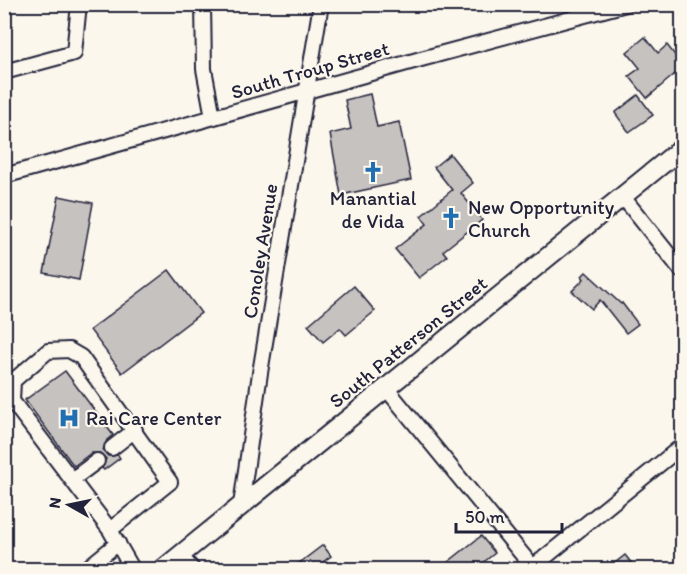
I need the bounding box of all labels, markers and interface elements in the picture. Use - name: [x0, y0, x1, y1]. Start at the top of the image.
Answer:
- street label: South Troup Street: [228, 36, 392, 104]
- church icon: Manantial de Vida: [361, 160, 385, 184]
- street label: Conoley Avenue: [237, 182, 283, 320]
- place label: Manantial de Vida: [330, 186, 417, 233]
- place label: New Opportunity Church: [468, 195, 615, 242]
- church icon: New Opportunity Church: [439, 206, 463, 230]
- street label: South Patterson Street: [324, 271, 492, 413]
- hospital icon: Rai Care Center: [57, 406, 81, 430]
- place label: Rai Care Center: [86, 406, 222, 430]
- north arrow: [39, 475, 99, 535]
- text: N: [44, 496, 65, 510]
- scale bar: [456, 496, 562, 534]
- text: 50 m: [465, 506, 505, 528]

